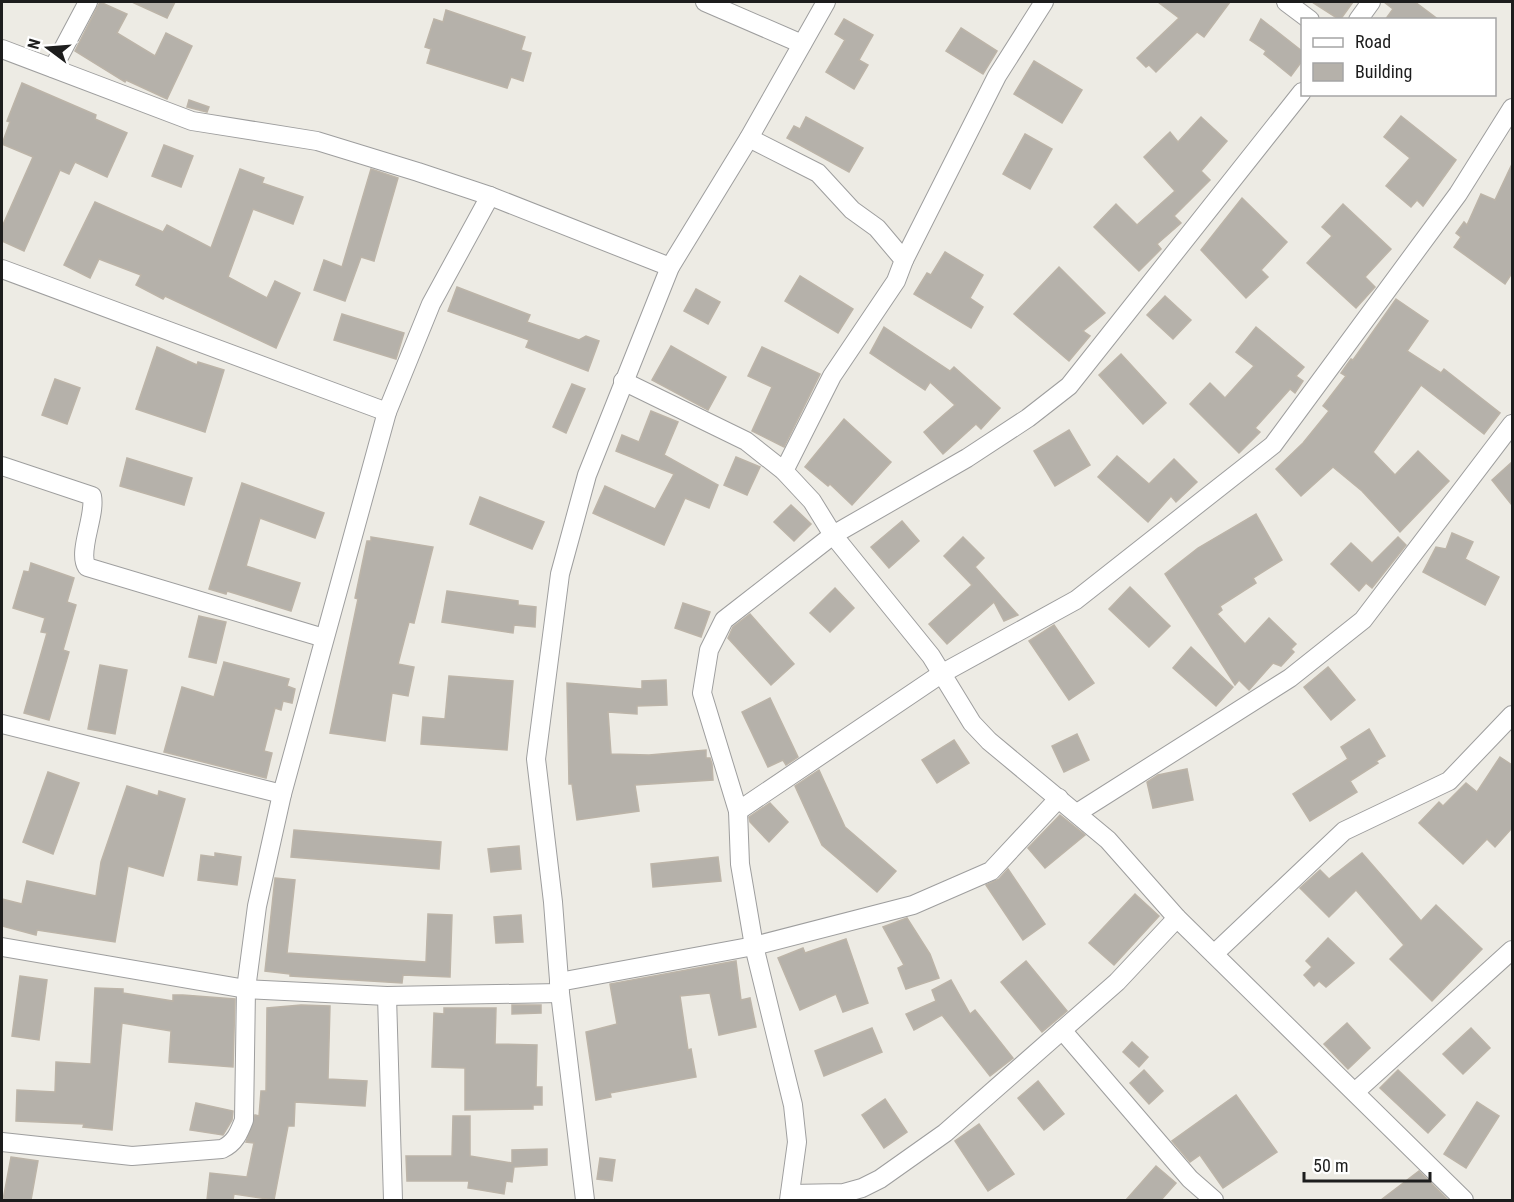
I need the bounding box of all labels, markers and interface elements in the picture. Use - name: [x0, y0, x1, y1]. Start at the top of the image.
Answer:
- north arrow: [18, 18, 78, 78]
- legend: [1301, 18, 1496, 96]
- text: Road: [1355, 31, 1391, 52]
- text: N: [24, 37, 45, 51]
- text: Building: [1355, 61, 1412, 82]
- scale bar: [1304, 1145, 1430, 1183]
- text: 50 m: [1313, 1155, 1348, 1176]

